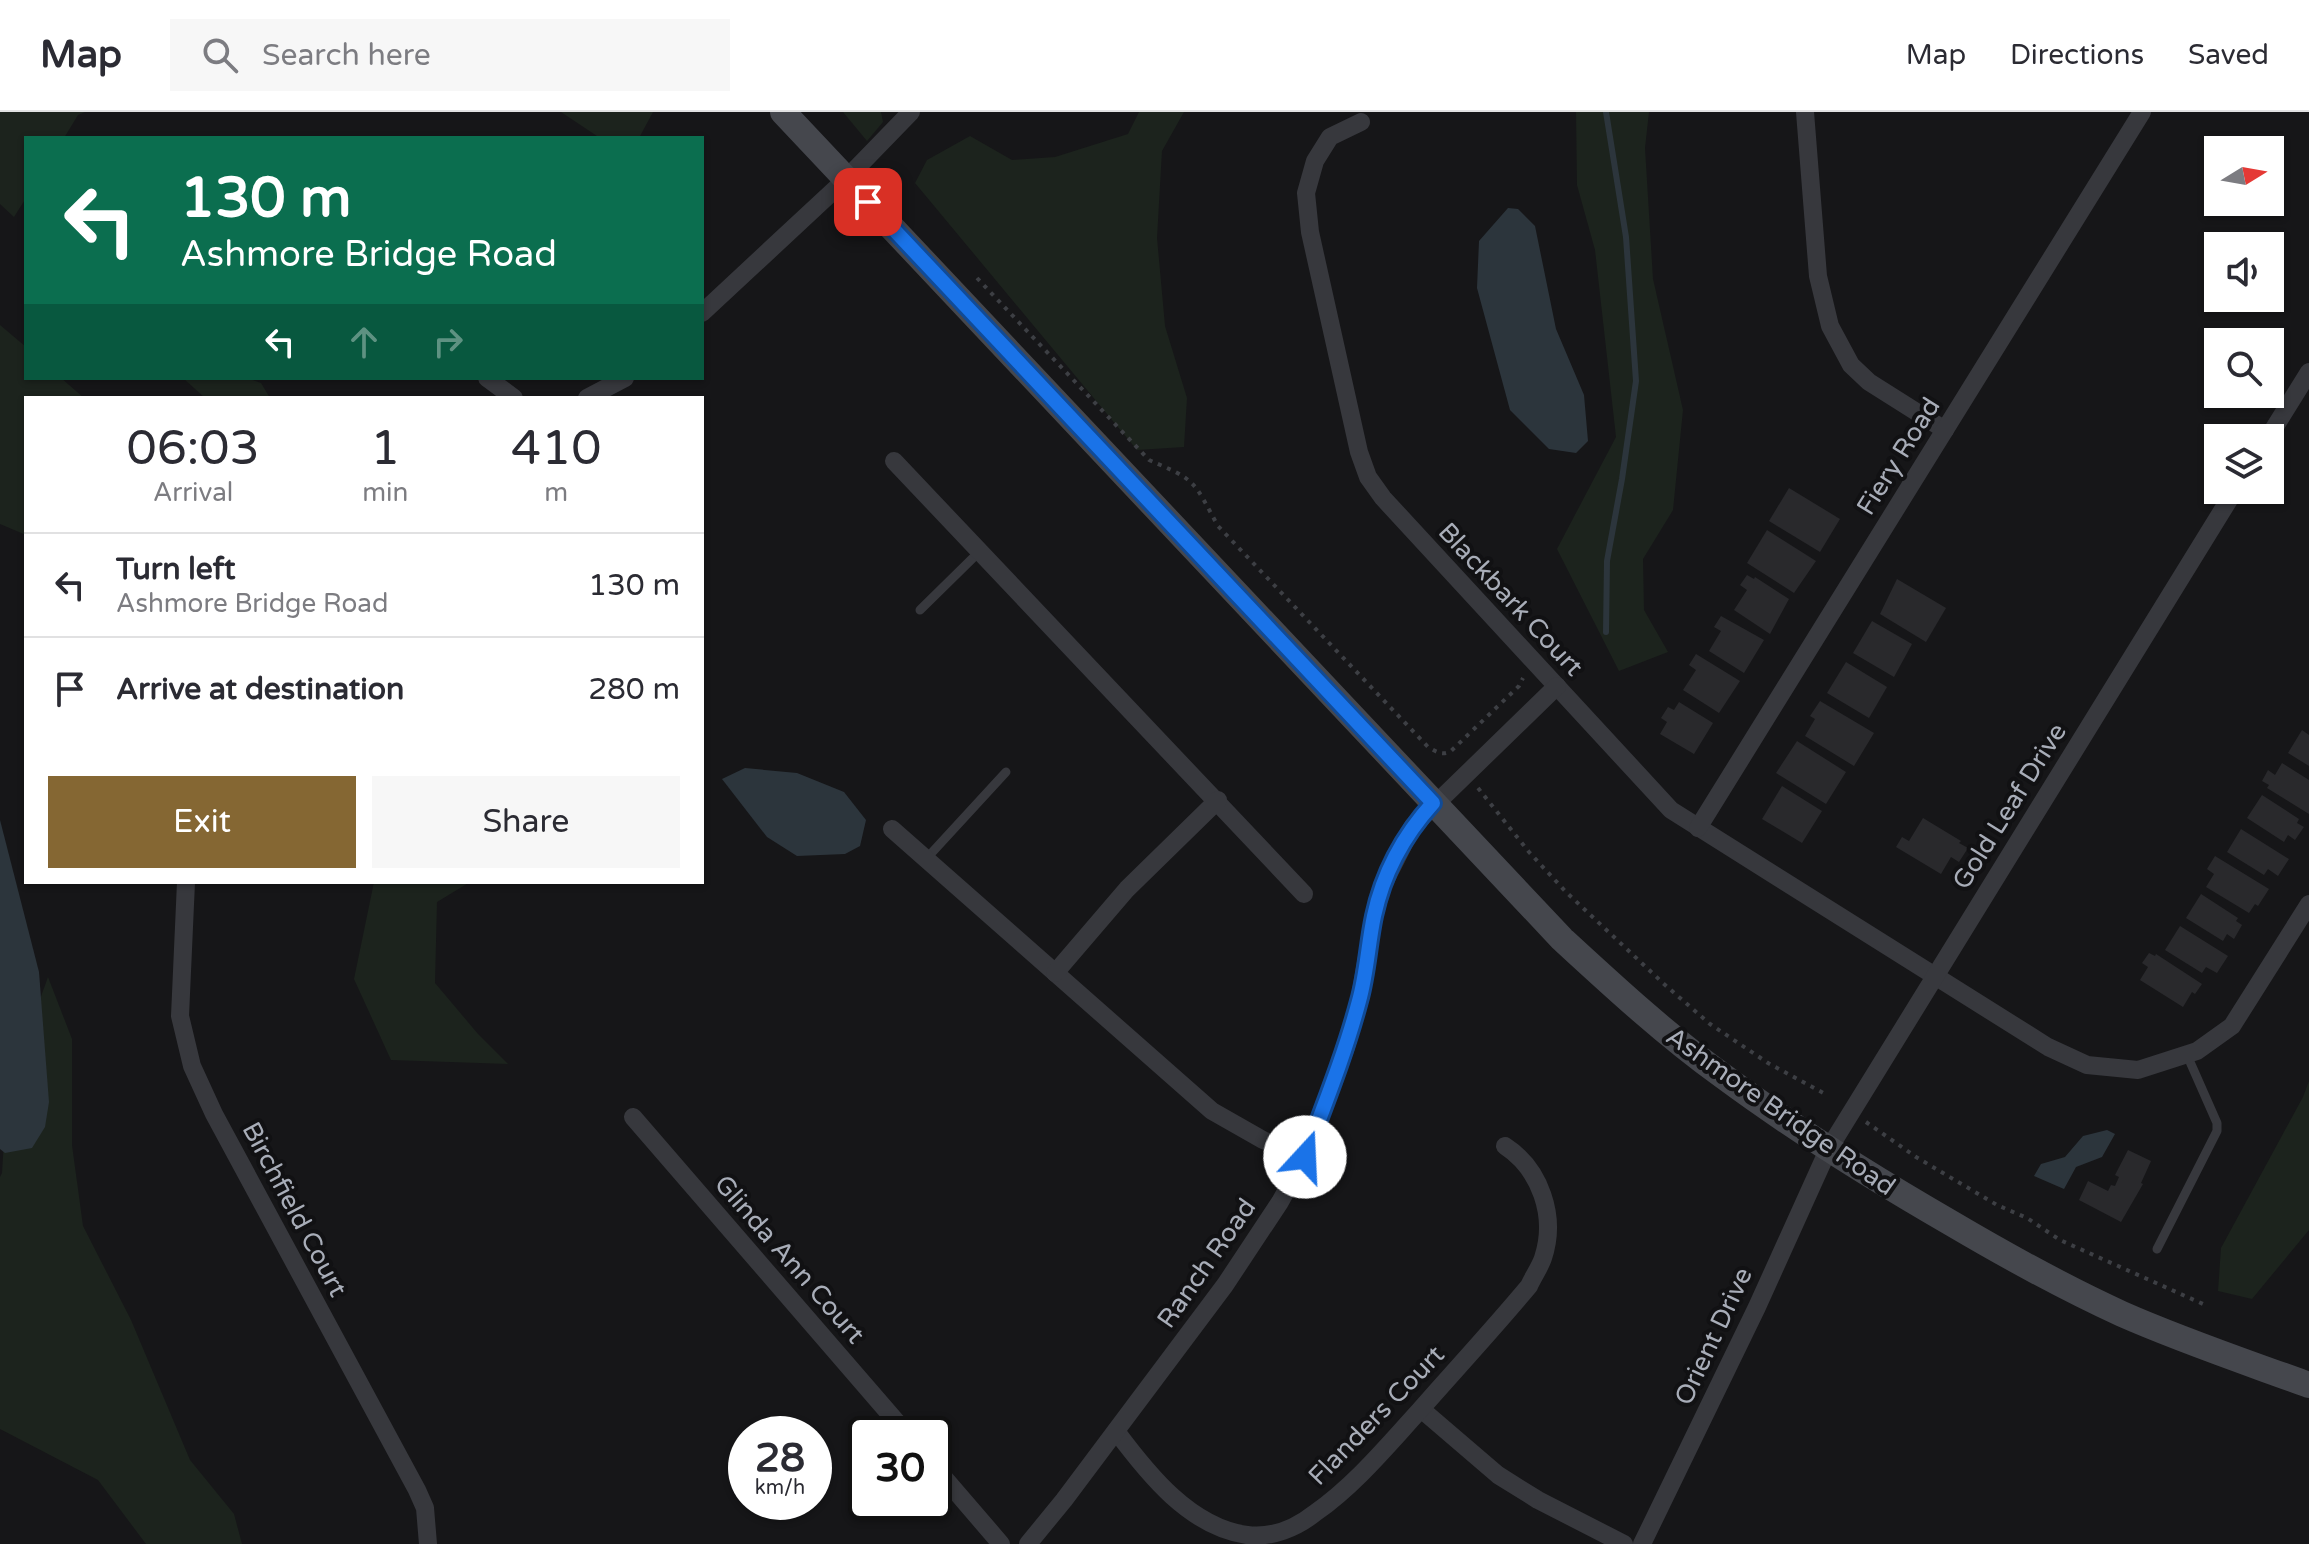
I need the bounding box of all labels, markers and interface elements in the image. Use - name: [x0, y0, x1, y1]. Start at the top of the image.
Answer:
- search box: [170, 19, 730, 91]
- text: Map: [40, 32, 122, 78]
- icon: search: [198, 33, 242, 77]
- text: Search here: [262, 37, 431, 74]
- text: Map: [1906, 38, 1966, 72]
- text: Directions: [2010, 38, 2144, 72]
- text: Saved: [2188, 38, 2269, 72]
- north arrow: [2204, 136, 2284, 216]
- map controls: [2204, 136, 2284, 504]
- text: 130 m: [180, 165, 351, 232]
- icon: left: [48, 168, 152, 272]
- pin: [834, 168, 902, 236]
- icon: arrive: [846, 180, 890, 224]
- button: sound: [2204, 232, 2284, 312]
- text: Ashmore Bridge Road: [180, 233, 557, 276]
- icon: left: [258, 320, 302, 364]
- icon: ahead: [342, 320, 386, 364]
- icon: right: [426, 320, 470, 364]
- button: search: [2204, 328, 2284, 408]
- street label: Fiery Road: [1850, 392, 1947, 521]
- text: 06:03: [127, 420, 260, 478]
- text: 1: [370, 420, 400, 478]
- text: 410: [511, 420, 601, 478]
- button: layers: [2204, 424, 2284, 504]
- text: Arrival: [153, 477, 233, 508]
- text: min: [362, 477, 408, 508]
- text: m: [544, 477, 568, 508]
- street label: Blackbark Court: [1432, 516, 1590, 682]
- text: Turn left: [116, 551, 235, 588]
- icon: left: [48, 563, 92, 607]
- text: 130 m: [588, 567, 680, 604]
- text: Ashmore Bridge Road: [116, 588, 388, 619]
- icon: arrive: [48, 667, 92, 711]
- text: Arrive at destination: [116, 671, 404, 708]
- text: 280 m: [588, 671, 680, 708]
- street label: Gold Leaf Drive: [1946, 718, 2073, 895]
- button: Exit: [48, 776, 356, 868]
- button: Share: [372, 776, 680, 868]
- street label: Ashmore Bridge Road: [1660, 1021, 1901, 1202]
- position arrow: [1263, 1115, 1347, 1199]
- street label: Birchfield Court: [235, 1117, 354, 1302]
- street label: Glinda Ann Court: [708, 1169, 871, 1350]
- street label: Ranch Road: [1150, 1193, 1262, 1334]
- street label: Orient Drive: [1668, 1262, 1759, 1410]
- street label: Flanders Court: [1302, 1339, 1451, 1492]
- speed limit sign: 30: [848, 1416, 952, 1520]
- text: 28: [755, 1434, 805, 1482]
- text: km/h: [755, 1476, 805, 1500]

